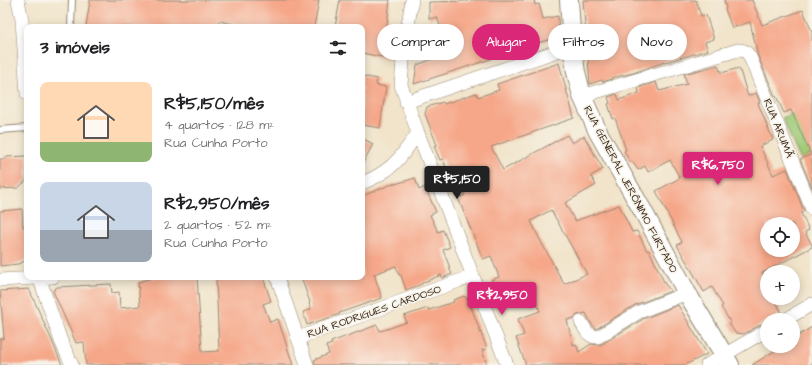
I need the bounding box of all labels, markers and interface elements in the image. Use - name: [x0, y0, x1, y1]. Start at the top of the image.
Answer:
- chip: Comprar: [377, 24, 464, 60]
- chip: Alugar: [472, 24, 540, 60]
- chip: Filtros: [548, 24, 619, 60]
- chip: Novo: [627, 24, 687, 60]
- text: 3 imóveis: [40, 36, 110, 60]
- icon: filters: [327, 37, 349, 59]
- text: R$5,150/mês: [164, 92, 264, 116]
- street label: RUA ARUMÃ: [760, 96, 797, 160]
- icon: home: [72, 98, 120, 146]
- street label: RUA GENERAL JERÔNIMO FURTADO: [580, 103, 681, 276]
- text: 4 quartos · 128 m²: [164, 116, 274, 134]
- text: Rua Cunha Porto: [164, 134, 268, 152]
- pin: R$6,750: [681, 152, 755, 186]
- text: R$6,750: [692, 156, 744, 174]
- pin: R$5,150: [420, 166, 494, 200]
- text: R$5,150: [433, 170, 481, 188]
- text: R$2,950/mês: [164, 192, 269, 216]
- icon: home: [72, 198, 120, 246]
- text: 2 quartos · 52 m²: [164, 216, 272, 234]
- map controls: [760, 217, 800, 353]
- button: locate: [760, 217, 800, 257]
- text: Rua Cunha Porto: [164, 234, 268, 252]
- button: +: [760, 265, 800, 305]
- street label: RUA RODRIGUES CARDOSO: [305, 281, 444, 341]
- pin: R$2,950: [465, 282, 539, 316]
- text: R$2,950: [476, 286, 528, 304]
- button: −: [760, 313, 800, 353]

